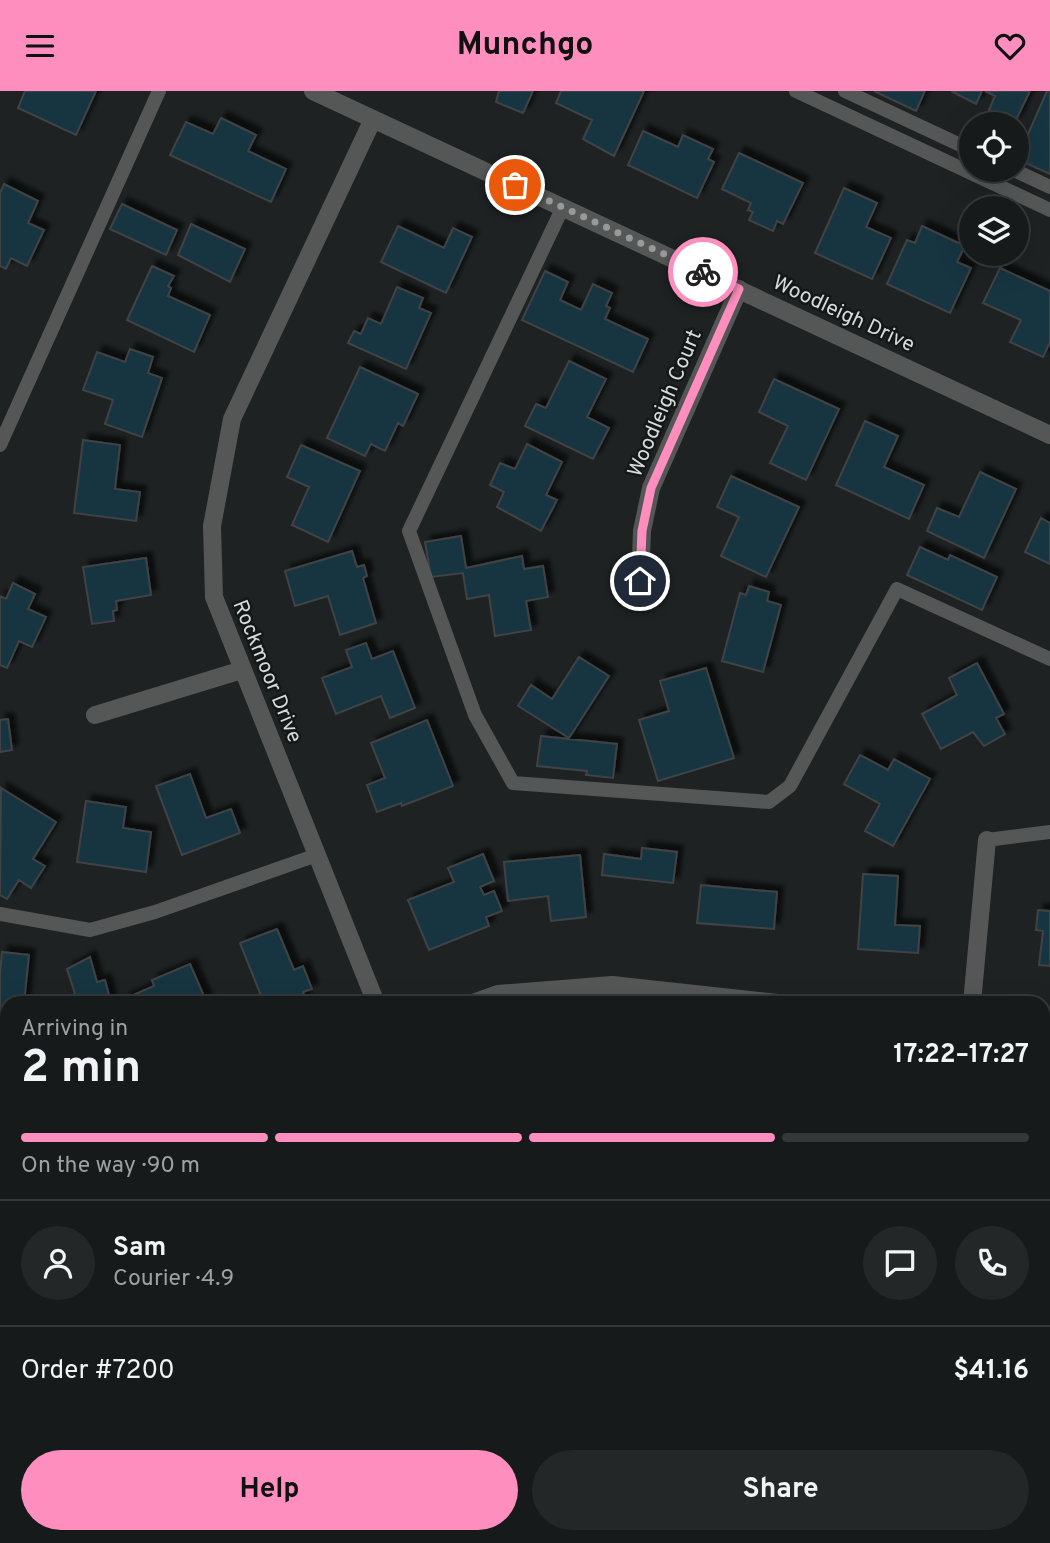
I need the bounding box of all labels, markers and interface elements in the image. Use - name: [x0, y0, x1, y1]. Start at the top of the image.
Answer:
- text: Munchgo: [457, 26, 593, 66]
- icon: menu: [21, 27, 59, 65]
- icon: heart: [991, 27, 1029, 65]
- map controls: [959, 112, 1029, 266]
- button: locate: [959, 112, 1029, 182]
- pin: [485, 155, 545, 215]
- icon: bag: [496, 166, 534, 204]
- button: layers: [959, 196, 1029, 266]
- courier: [668, 237, 738, 307]
- icon: bike: [684, 253, 722, 291]
- street label: Woodleigh Drive: [768, 270, 919, 359]
- street label: Woodleigh Court: [622, 326, 709, 481]
- pin: [610, 551, 670, 611]
- icon: home: [621, 562, 659, 600]
- street label: Rockmoor Drive: [226, 596, 308, 747]
- text: Arriving in: [21, 1015, 128, 1044]
- text: 17:22–17:27: [893, 1039, 1029, 1072]
- text: 2 min: [21, 1040, 141, 1099]
- text: On the way · 90 m: [21, 1152, 200, 1181]
- button: person: [21, 1226, 95, 1300]
- button: chat: [863, 1226, 937, 1300]
- button: phone: [955, 1226, 1029, 1300]
- text: Sam: [113, 1232, 166, 1265]
- text: Courier · 4.9: [113, 1265, 234, 1294]
- text: Order #7200: [21, 1355, 175, 1388]
- text: $41.16: [953, 1355, 1029, 1388]
- button: Help: [21, 1450, 518, 1530]
- button: Share: [532, 1450, 1029, 1530]

